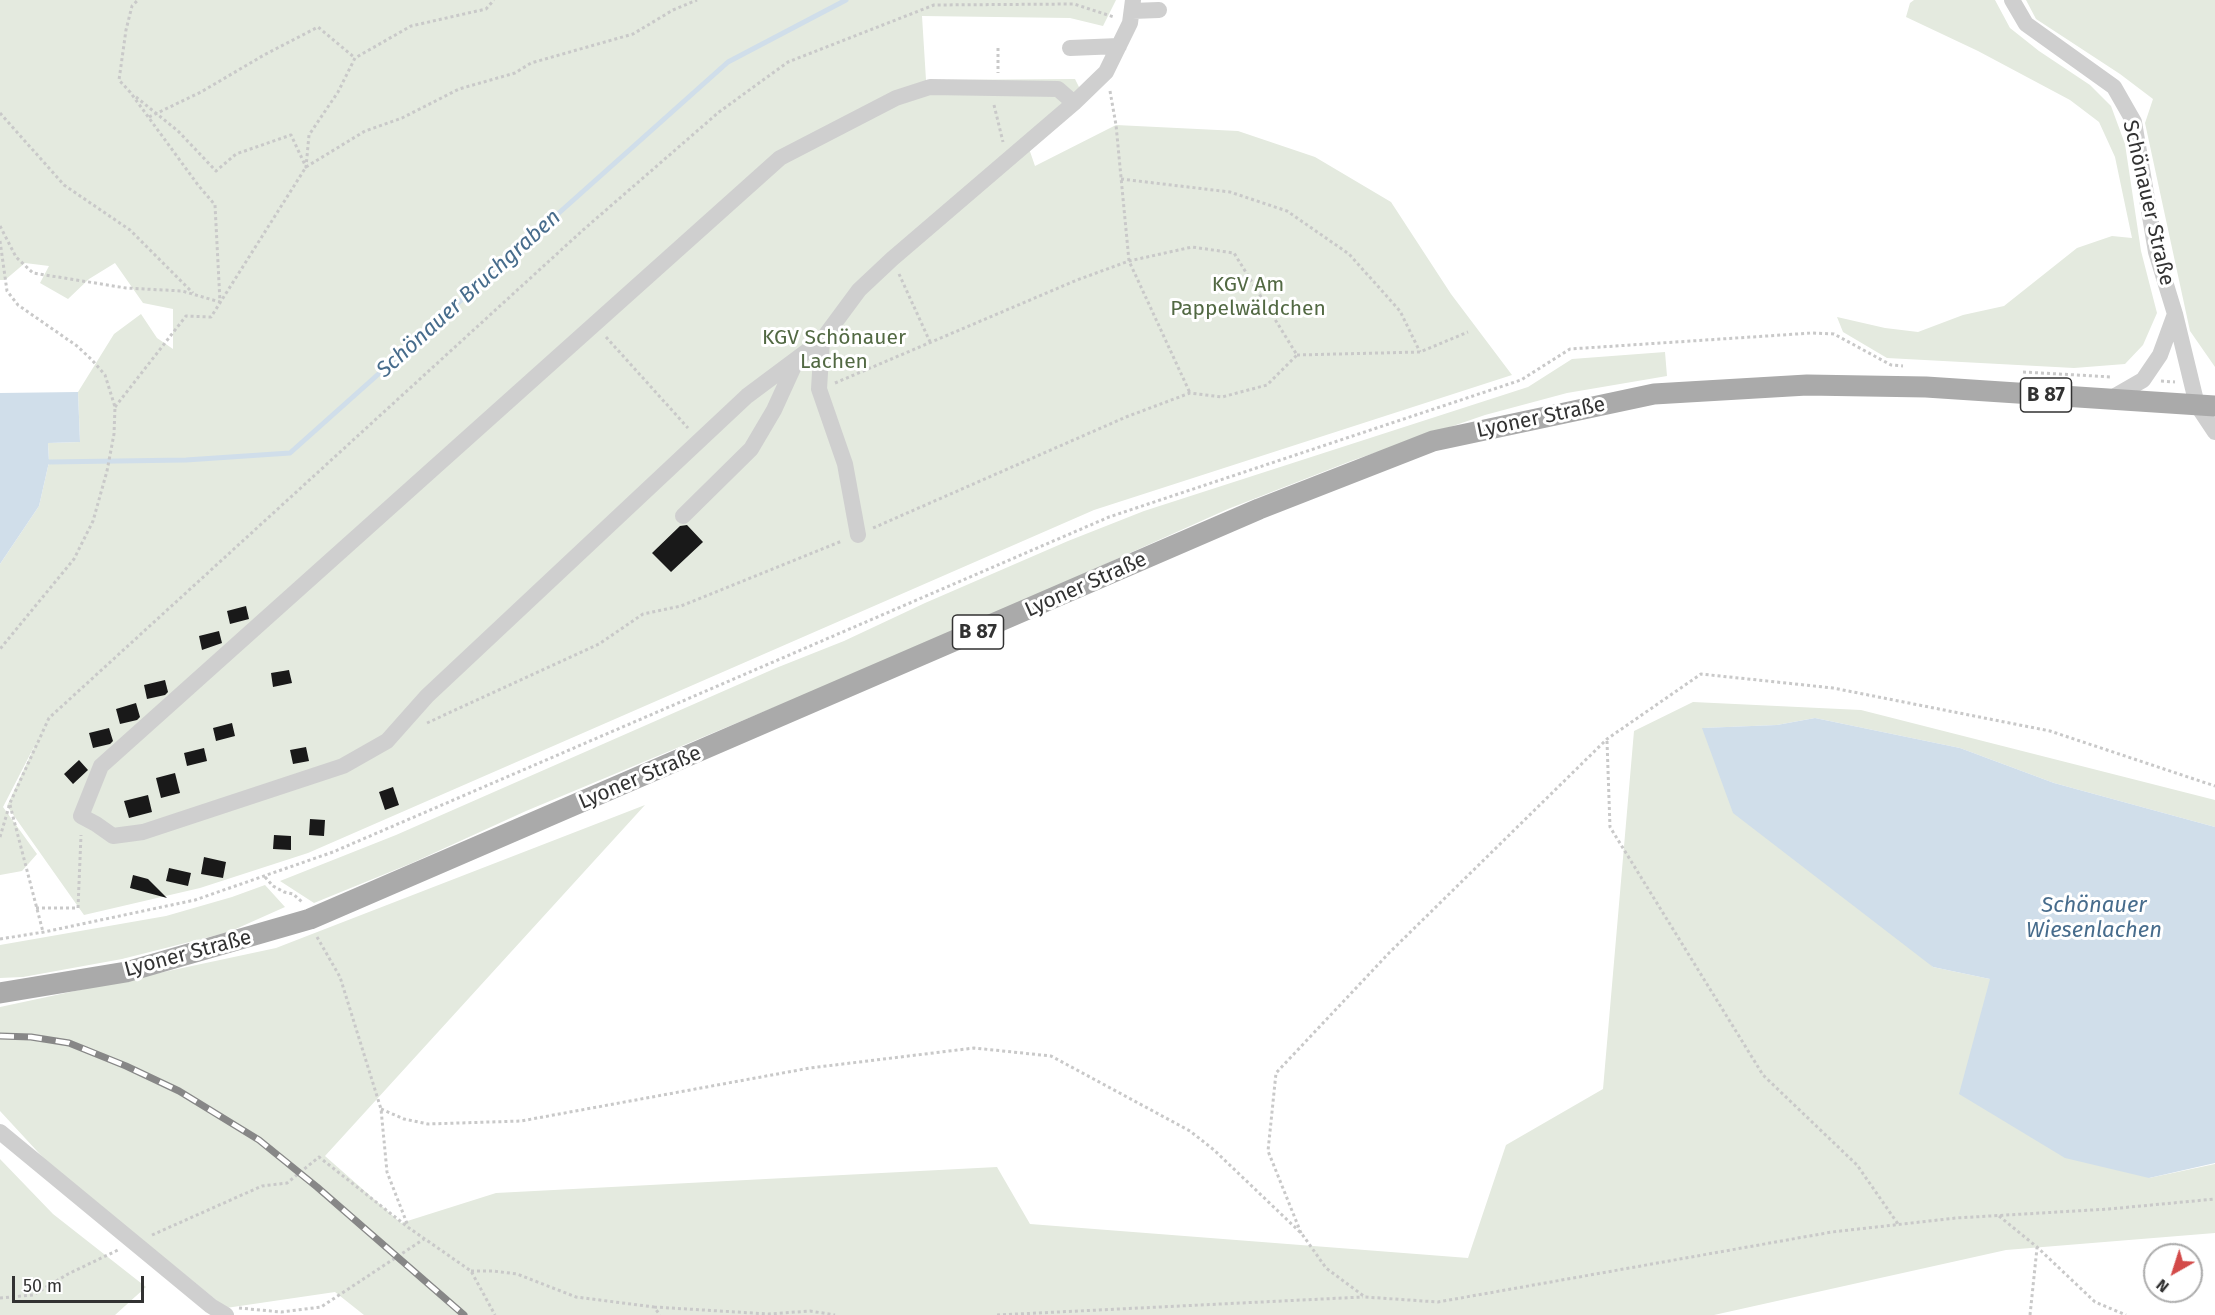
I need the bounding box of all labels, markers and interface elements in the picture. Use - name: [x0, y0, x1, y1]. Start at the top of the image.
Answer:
- street label: Schönauer Straße: [2117, 118, 2179, 288]
- water label: Schönauer Bruchgraben: [372, 204, 566, 384]
- park label: KGV Am Pappelwäldchen: [1170, 272, 1326, 322]
- park label: KGV Schönauer Lachen: [762, 325, 906, 375]
- road number: B 87: [2020, 378, 2072, 412]
- street label: Lyoner Straße: [1474, 392, 1608, 444]
- street label: Lyoner Straße: [1021, 547, 1151, 623]
- road number: B 87: [952, 615, 1004, 649]
- street label: Lyoner Straße: [575, 741, 705, 815]
- water label: Schönauer Wiesenlachen: [2026, 893, 2162, 944]
- street label: Lyoner Straße: [122, 925, 254, 983]
- north arrow: [2143, 1243, 2203, 1303]
- scale bar: [15, 1264, 147, 1302]
- text: 50 m: [23, 1275, 62, 1297]
- text: N: [2153, 1275, 2173, 1297]

